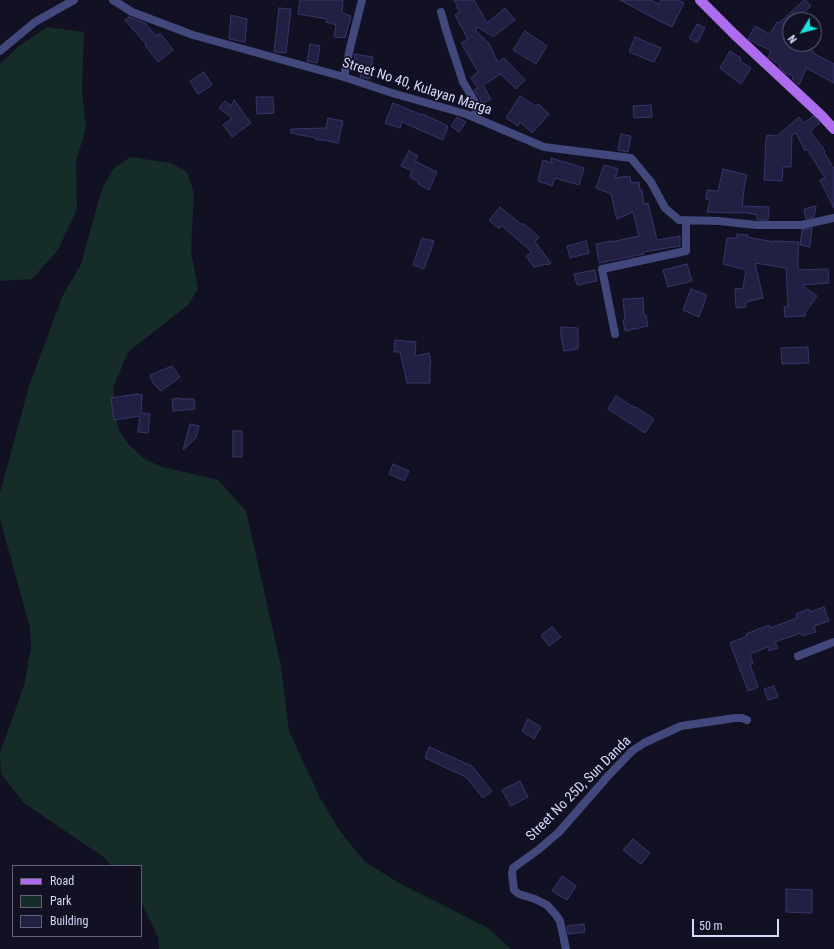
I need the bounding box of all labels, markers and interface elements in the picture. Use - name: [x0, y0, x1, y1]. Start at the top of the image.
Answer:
- north arrow: [782, 12, 822, 52]
- text: N: [786, 32, 800, 46]
- street label: Street No 40, Kulayan Marga: [340, 55, 494, 119]
- street label: Street No 25D, Sun Danda: [523, 733, 635, 845]
- legend: [12, 865, 142, 937]
- text: Road: [50, 874, 74, 888]
- text: Park: [50, 894, 71, 908]
- scale bar: [694, 911, 781, 937]
- text: Building: [50, 914, 88, 928]
- text: 50 m: [699, 919, 723, 933]

